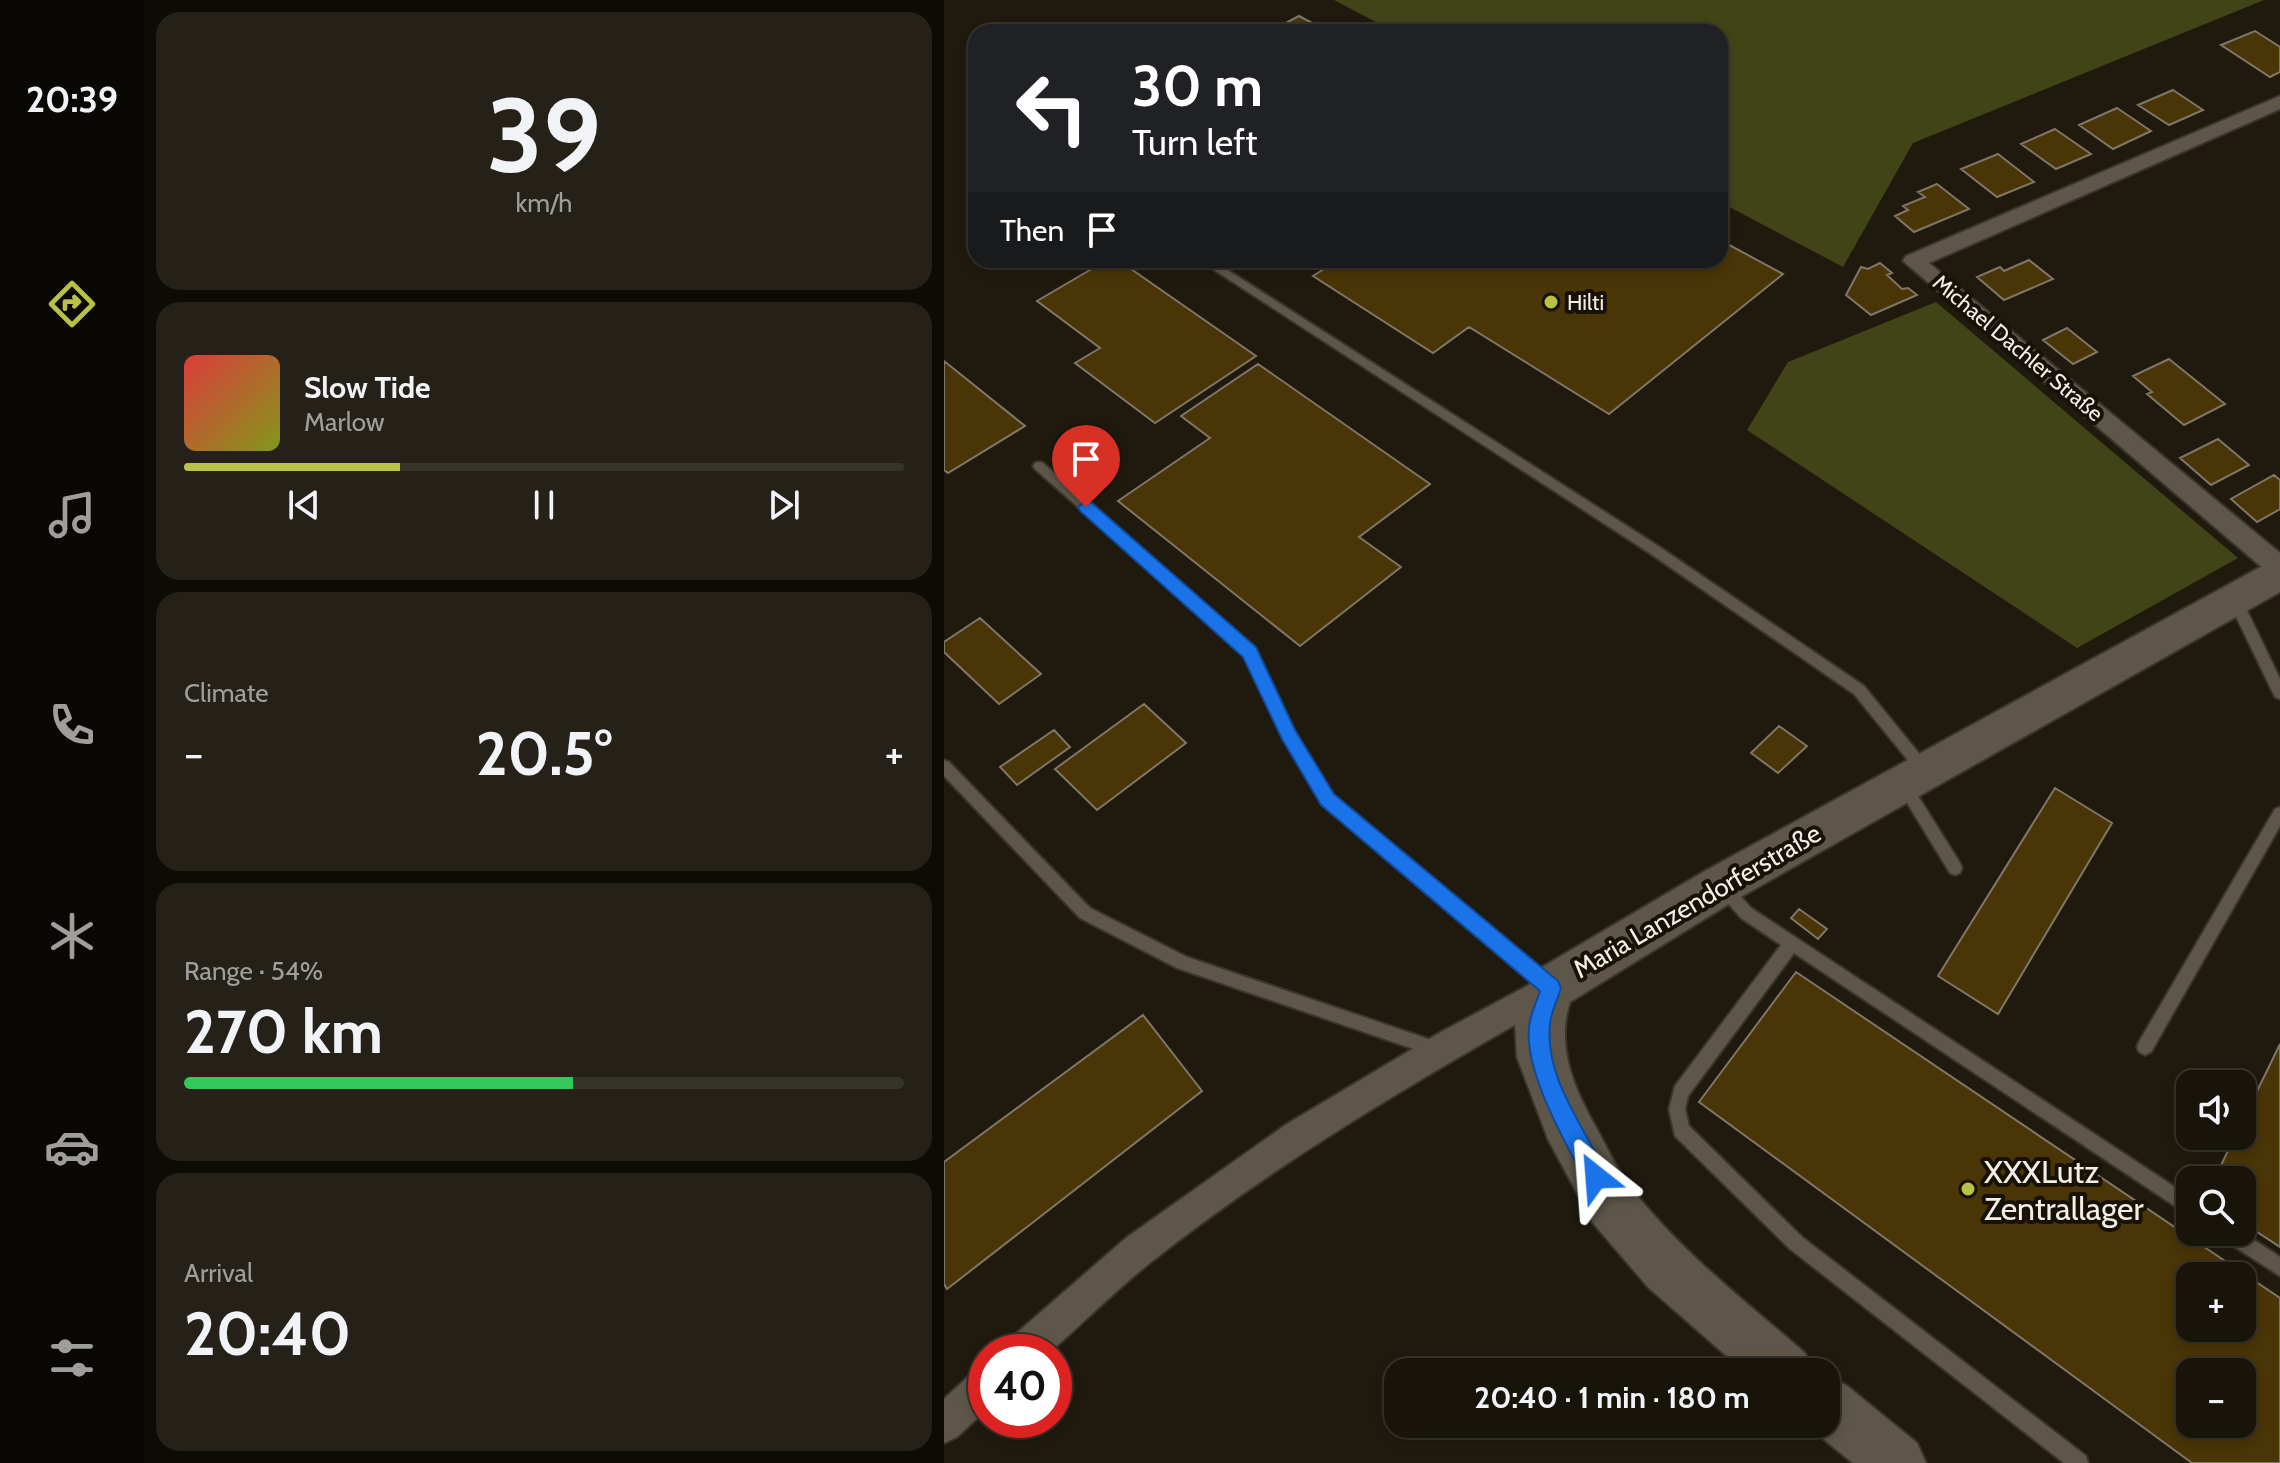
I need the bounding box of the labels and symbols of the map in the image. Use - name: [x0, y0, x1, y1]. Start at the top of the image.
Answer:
- street label: Michael Dachler Straße: [1927, 269, 2109, 427]
- place label: Hilti: [1567, 289, 1604, 316]
- marker: Hilti: [1542, 293, 1560, 311]
- pin: [1052, 425, 1120, 507]
- street label: Maria Lanzendorferstraße: [1568, 817, 1826, 985]
- position arrow: [1554, 1135, 1638, 1219]
- place label: XXXLutz Zentrallager: [1984, 1152, 2144, 1228]
- marker: XXXLutz Zentrallager: [1959, 1180, 1977, 1198]
- speed limit sign: 40: [968, 1334, 1072, 1438]

